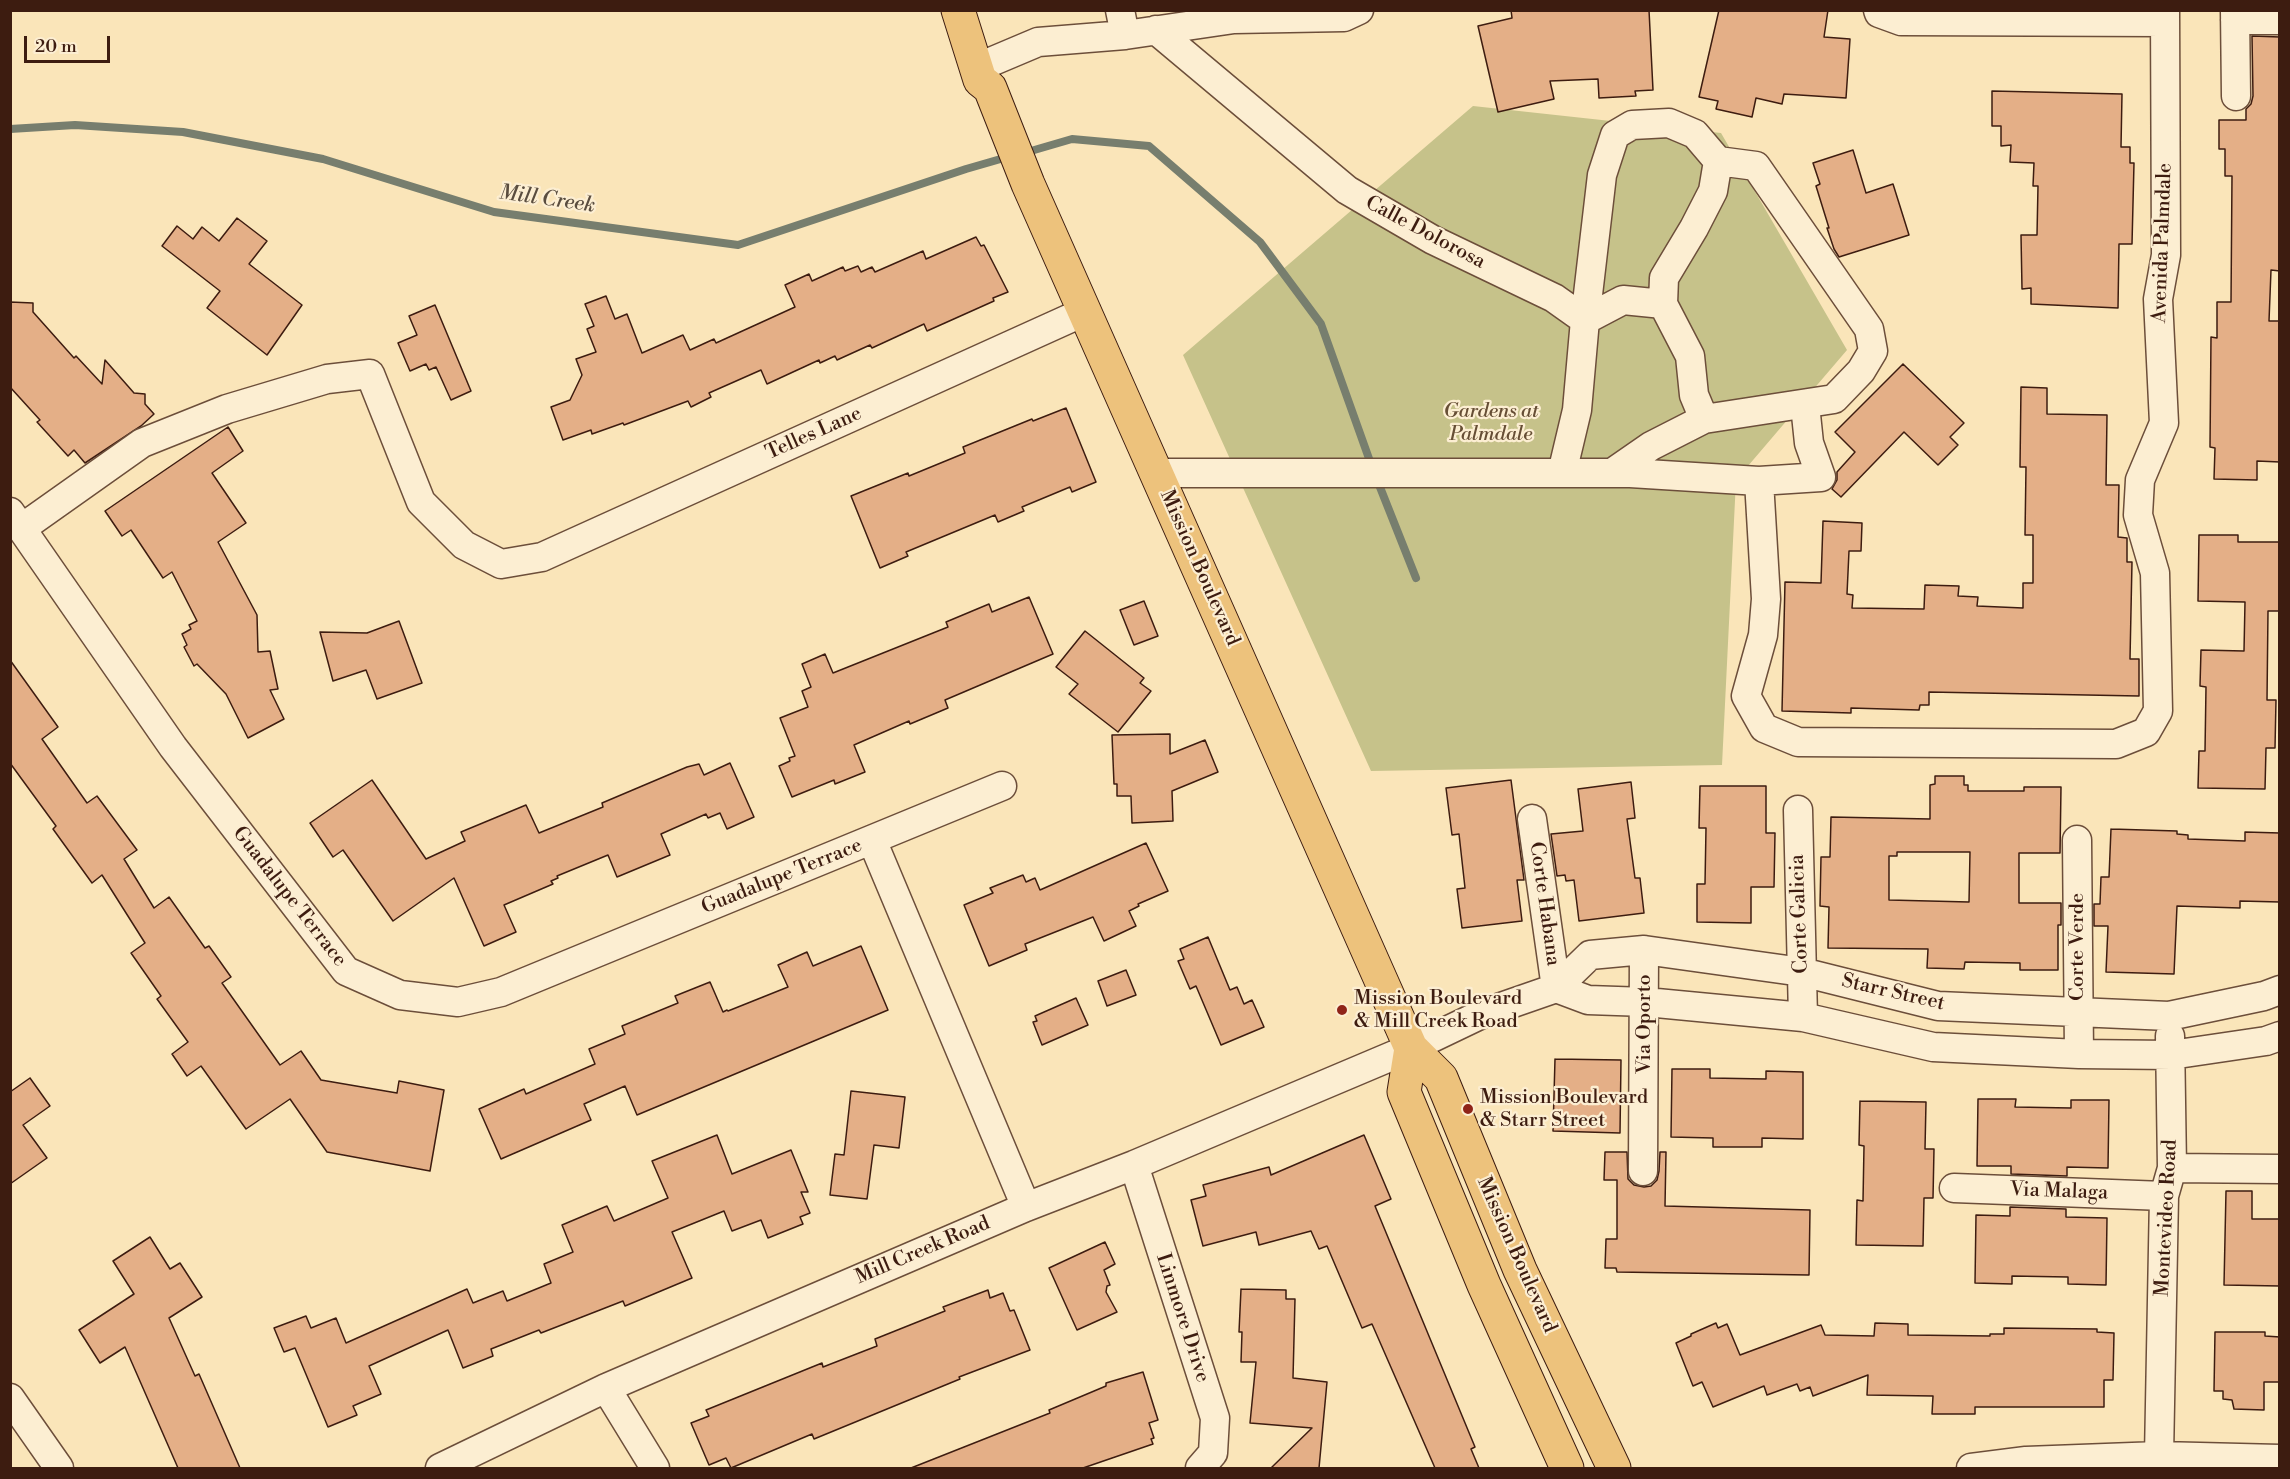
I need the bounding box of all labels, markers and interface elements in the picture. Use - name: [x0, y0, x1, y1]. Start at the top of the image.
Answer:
- scale bar: [27, 24, 112, 62]
- text: 20 m: [35, 35, 77, 58]
- street label: Avenida Palmdale: [2148, 162, 2178, 324]
- water label: Mill Creek: [497, 181, 597, 219]
- street label: Calle Dolorosa: [1361, 191, 1489, 275]
- park label: Gardens at Palmdale: [1444, 400, 1538, 447]
- street label: Telles Lane: [762, 402, 866, 466]
- street label: Mission Boulevard: [1154, 486, 1244, 650]
- street label: Guadalupe Terrace: [227, 822, 351, 972]
- street label: Guadalupe Terrace: [698, 834, 866, 920]
- street label: Corte Habana: [1523, 840, 1565, 968]
- street label: Corte Galicia: [1786, 854, 1814, 974]
- street label: Corte Verde: [2066, 893, 2090, 1001]
- street label: Starr Street: [1839, 969, 1947, 1017]
- street label: Via Oporto: [1633, 974, 1657, 1074]
- place label: Mission Boulevard & Mill Creek Road: [1354, 987, 1522, 1034]
- marker: Mission Boulevard & Mill Creek Road: [1335, 1003, 1349, 1017]
- place label: Mission Boulevard & Starr Street: [1480, 1086, 1648, 1133]
- marker: Mission Boulevard & Starr Street: [1461, 1102, 1475, 1116]
- street label: Montevideo Road: [2151, 1139, 2183, 1297]
- street label: Mission Boulevard: [1471, 1173, 1561, 1337]
- street label: Via Malaga: [2009, 1178, 2109, 1206]
- street label: Mill Creek Road: [852, 1212, 994, 1290]
- street label: Linmore Drive: [1150, 1251, 1214, 1385]

